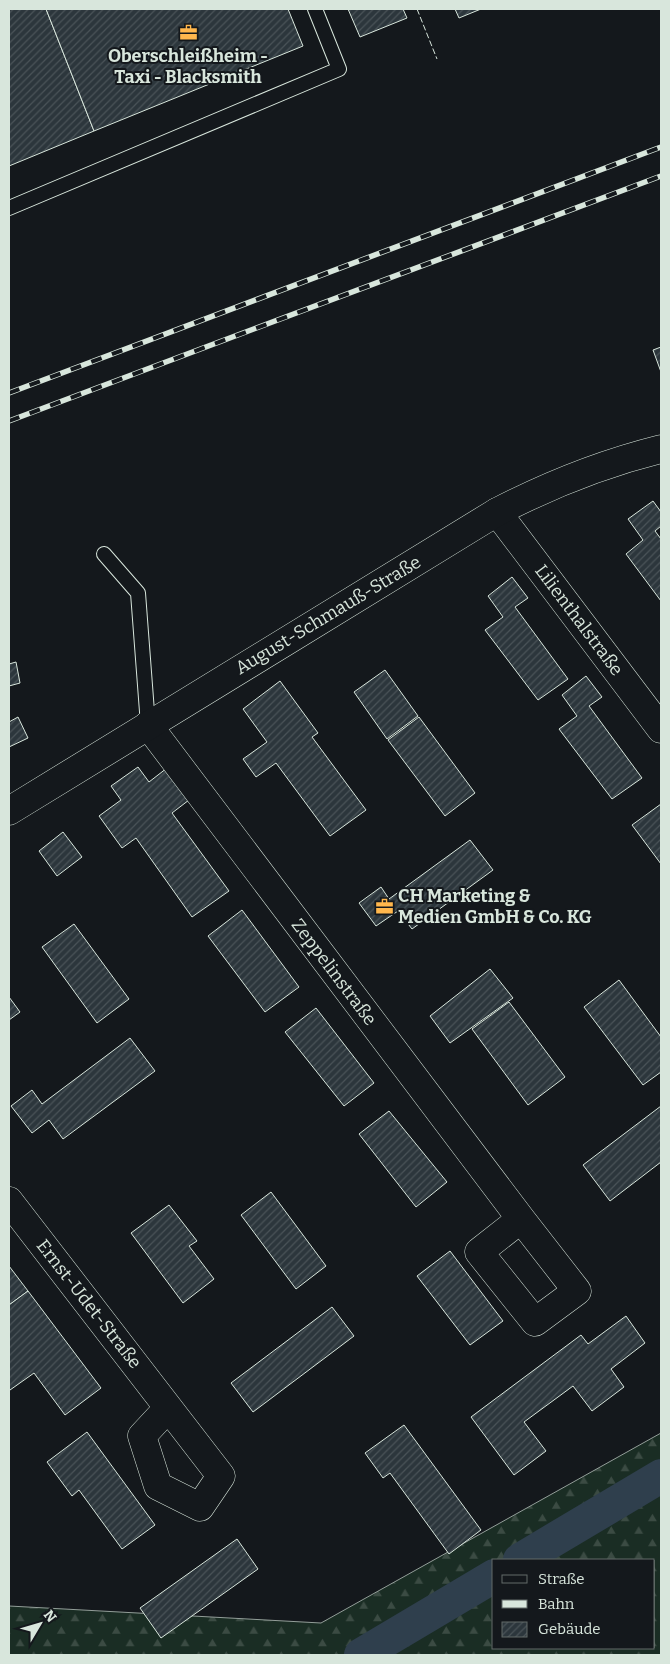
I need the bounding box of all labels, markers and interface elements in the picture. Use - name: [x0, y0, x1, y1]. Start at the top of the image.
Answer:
- office icon: Oberschleißheim - Taxi - Blacksmith: [178, 23, 198, 43]
- place label: Oberschleißheim - Taxi - Blacksmith: [108, 45, 268, 88]
- street label: August-Schmauß-Straße: [231, 551, 425, 679]
- street label: Lilienthalstraße: [530, 560, 628, 680]
- place label: CH Marketing & Medien GmbH & Co. KG: [398, 885, 592, 928]
- office icon: CH Marketing & Medien GmbH & Co. KG: [374, 896, 394, 916]
- street label: Zeppelinstraße: [287, 914, 381, 1030]
- street label: Ernst-Udet-Straße: [32, 1235, 146, 1373]
- legend: [492, 1559, 655, 1649]
- text: Straße: [538, 1570, 584, 1588]
- text: Bahn: [538, 1595, 575, 1613]
- north arrow: [15, 1599, 65, 1649]
- text: N: [40, 1607, 60, 1626]
- text: Gebäude: [538, 1620, 601, 1638]

